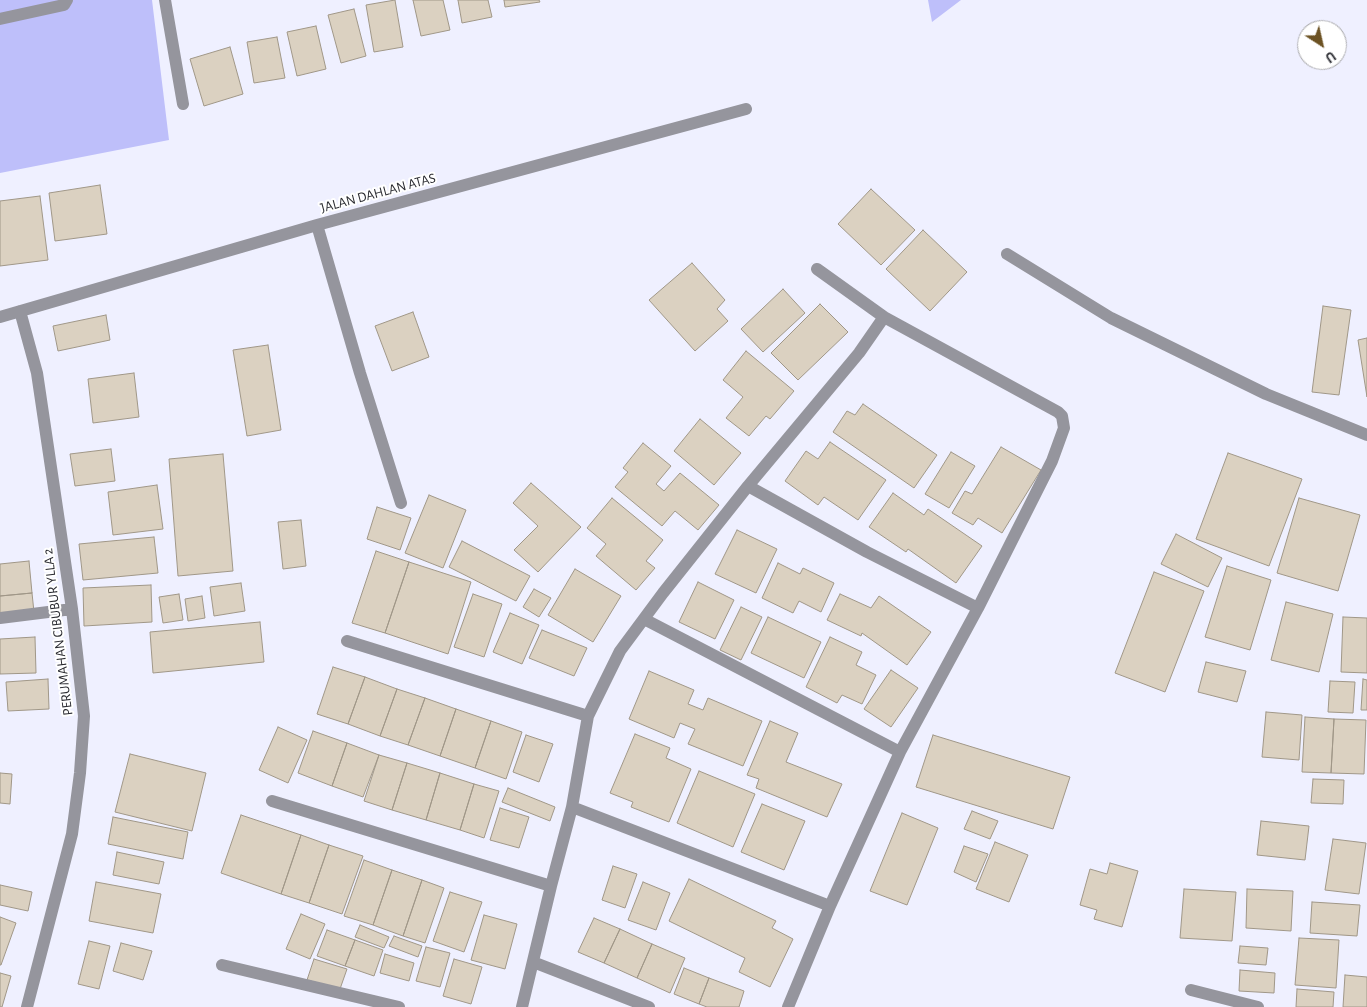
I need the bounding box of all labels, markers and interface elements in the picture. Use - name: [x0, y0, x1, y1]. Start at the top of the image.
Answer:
- north arrow: [1297, 20, 1347, 70]
- text: U: [1322, 48, 1338, 65]
- street label: JALAN DAHLAN ATAS: [319, 170, 437, 216]
- street label: PERUMAHAN CIBUBUR YLLA 2: [39, 547, 77, 717]

